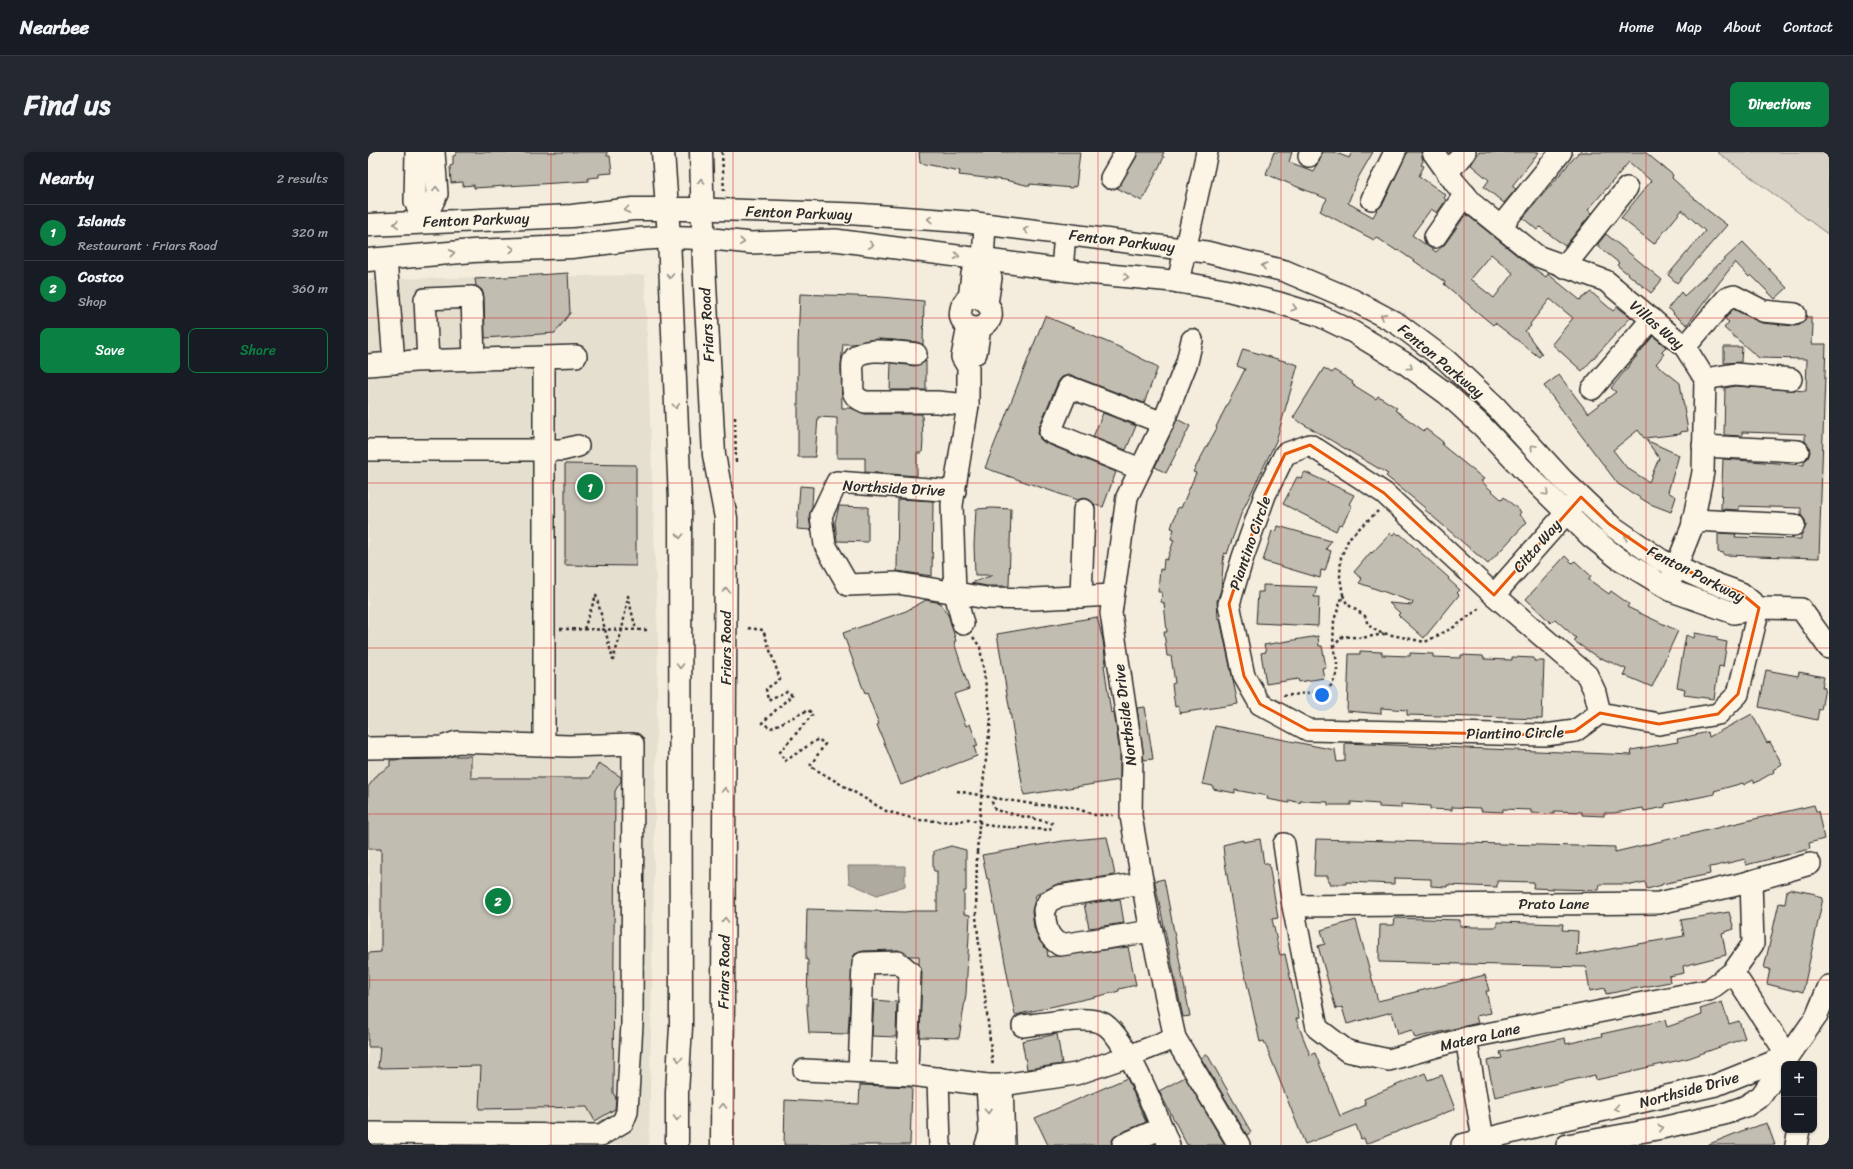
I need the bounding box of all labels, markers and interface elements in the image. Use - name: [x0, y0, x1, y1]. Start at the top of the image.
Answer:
- text: Nearbee: [20, 11, 89, 44]
- text: Home: [1619, 15, 1654, 40]
- text: Map: [1676, 15, 1702, 40]
- text: About: [1724, 15, 1761, 40]
- text: Contact: [1783, 15, 1833, 40]
- text: Find us: [24, 80, 111, 129]
- button: Directions: [1730, 82, 1829, 127]
- text: Nearby: [40, 163, 94, 193]
- text: 2 results: [277, 167, 328, 190]
- one-way arrow: [697, 178, 705, 184]
- one-way arrow: [432, 186, 440, 192]
- street label: Fenton Parkway: [745, 198, 853, 228]
- street label: Fenton Parkway: [422, 205, 530, 235]
- one-way arrow: [624, 205, 630, 214]
- text: Islands: [78, 208, 126, 234]
- one-way arrow: [927, 215, 934, 224]
- one-way arrow: [393, 219, 399, 228]
- text: 1: [50, 221, 56, 244]
- text: 320 m: [292, 221, 328, 244]
- street label: Fenton Parkway: [1068, 222, 1177, 260]
- one-way arrow: [1023, 226, 1030, 235]
- text: Restaurant · Friars Road: [78, 234, 217, 257]
- one-way arrow: [738, 237, 745, 246]
- one-way arrow: [868, 240, 874, 249]
- one-way arrow: [509, 245, 515, 253]
- one-way arrow: [449, 249, 455, 258]
- one-way arrow: [954, 251, 960, 260]
- one-way arrow: [1261, 262, 1267, 270]
- text: Costco: [78, 264, 124, 290]
- one-way arrow: [1123, 272, 1129, 281]
- one-way arrow: [666, 273, 674, 279]
- text: 2: [49, 277, 57, 300]
- text: 360 m: [292, 277, 328, 300]
- street label: Friars Road: [692, 286, 722, 363]
- text: Shop: [78, 290, 106, 313]
- street label: Villas Way: [1624, 294, 1691, 357]
- one-way arrow: [1291, 303, 1298, 311]
- one-way arrow: [1380, 314, 1388, 321]
- street label: Fenton Parkway: [1392, 317, 1490, 405]
- button: Save: [40, 328, 180, 373]
- button: Share: [188, 328, 328, 373]
- one-way arrow: [1405, 362, 1412, 369]
- one-way arrow: [671, 403, 680, 409]
- one-way arrow: [1531, 445, 1538, 452]
- pin: 1: [577, 472, 603, 502]
- street label: Northside Drive: [842, 472, 946, 504]
- one-way arrow: [1541, 488, 1549, 496]
- street label: Piantino Circle: [1222, 492, 1278, 594]
- street label: Citta Way: [1506, 513, 1568, 579]
- one-way arrow: [676, 533, 684, 539]
- one-way arrow: [1625, 535, 1632, 542]
- street label: Fenton Parkway: [1643, 538, 1750, 610]
- one-way arrow: [722, 587, 730, 593]
- street label: Friars Road: [713, 610, 739, 685]
- street label: Northside Drive: [1106, 662, 1144, 768]
- one-way arrow: [676, 663, 684, 669]
- your location: [1312, 685, 1332, 705]
- street label: Piantino Circle: [1466, 719, 1564, 747]
- one-way arrow: [721, 787, 729, 793]
- pin: 2: [485, 886, 511, 916]
- street label: Prato Lane: [1518, 891, 1590, 917]
- one-way arrow: [721, 917, 729, 923]
- street label: Friars Road: [710, 934, 738, 1009]
- street label: Matera Lane: [1437, 1015, 1523, 1059]
- one-way arrow: [675, 1056, 684, 1062]
- map controls: [1781, 1061, 1817, 1133]
- button: +: [1781, 1061, 1817, 1097]
- street label: Northside Drive: [1636, 1064, 1742, 1116]
- button: −: [1781, 1097, 1817, 1133]
- one-way arrow: [719, 1103, 727, 1109]
- one-way arrow: [1614, 1104, 1620, 1112]
- one-way arrow: [984, 1108, 993, 1114]
- one-way arrow: [673, 1115, 681, 1121]
- one-way arrow: [1658, 1124, 1664, 1132]

